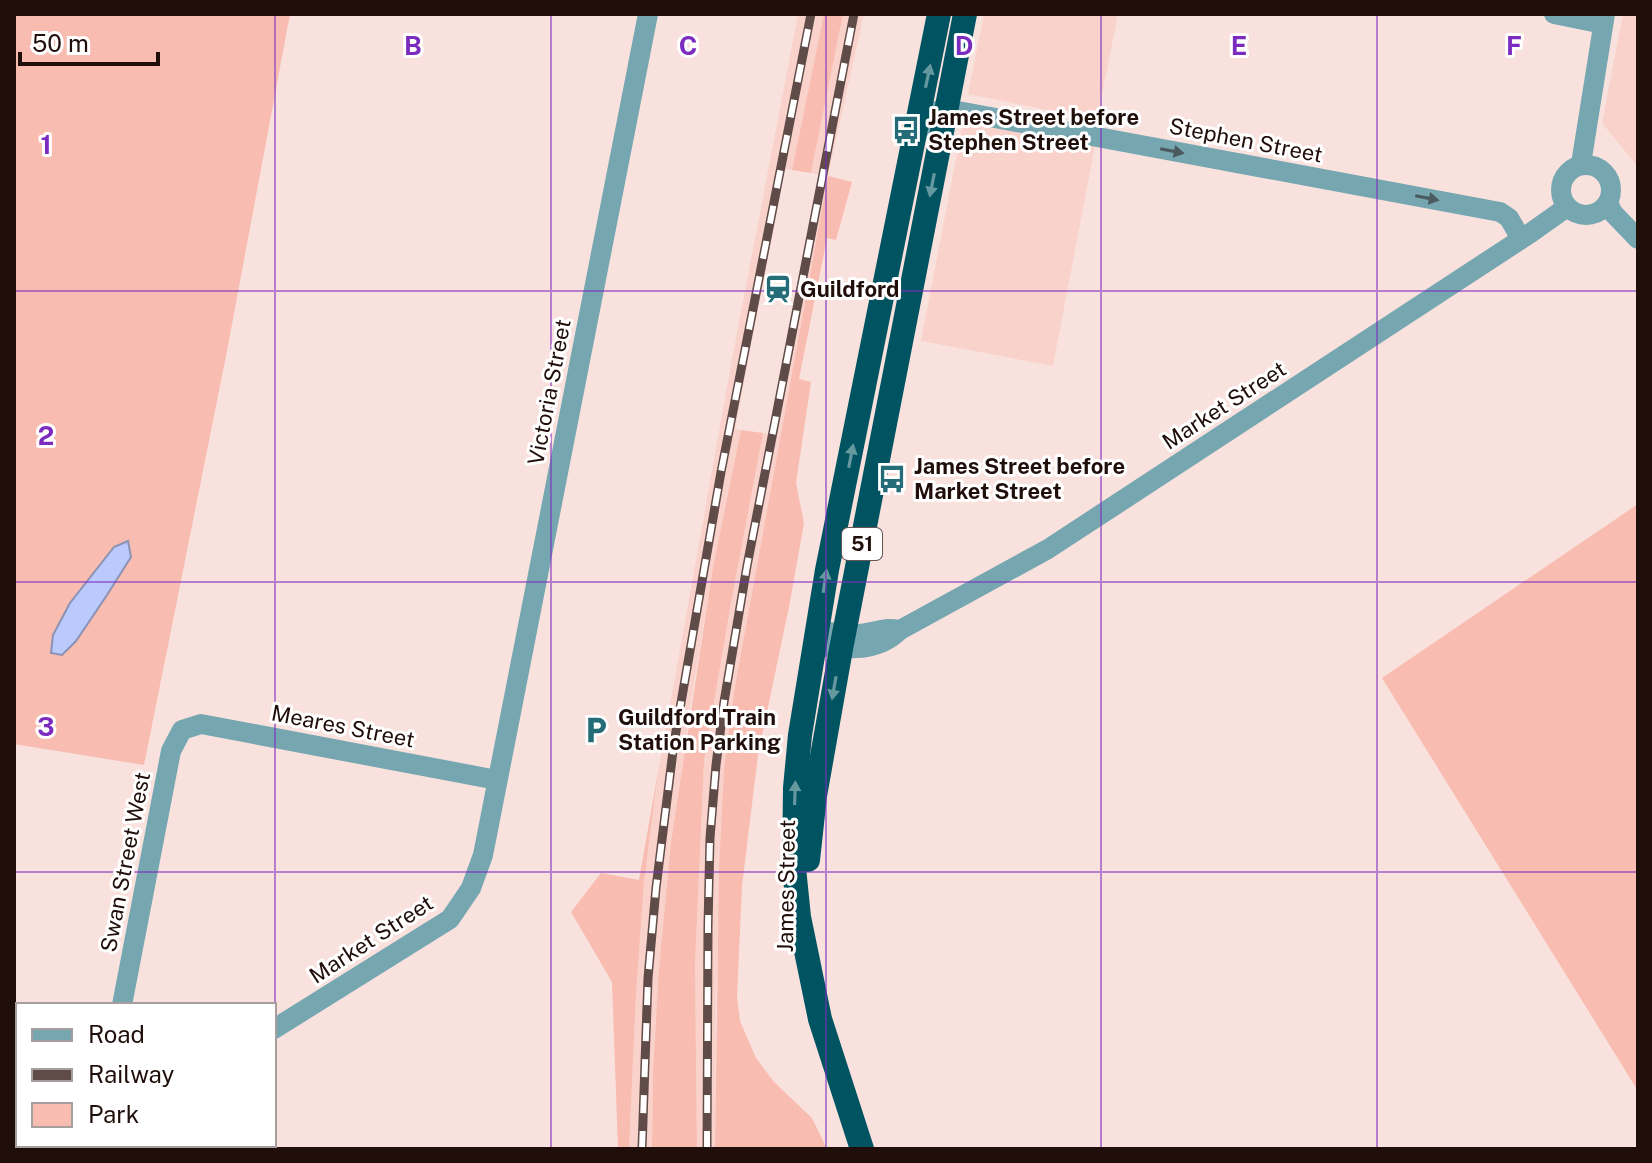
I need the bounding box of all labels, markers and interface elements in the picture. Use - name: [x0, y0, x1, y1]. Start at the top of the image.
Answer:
- scale bar: [20, 16, 158, 66]
- text: 50 m: [32, 29, 89, 57]
- text: B: [404, 30, 422, 61]
- text: C: [679, 30, 697, 61]
- text: D: [955, 30, 973, 61]
- text: E: [1231, 30, 1247, 61]
- text: F: [1506, 30, 1522, 61]
- one-way arrow: [922, 63, 935, 88]
- place label: James Street before Stephen Street: [928, 104, 1139, 155]
- street label: Stephen Street: [1167, 112, 1325, 168]
- bus stop icon: James Street before Stephen Street: [891, 115, 921, 145]
- text: 1: [40, 129, 52, 160]
- one-way arrow: [1159, 145, 1184, 157]
- one-way arrow: [925, 173, 937, 198]
- one-way arrow: [1415, 193, 1440, 205]
- station icon: Guildford: [763, 274, 793, 304]
- place label: Guildford: [800, 276, 900, 302]
- street label: Victoria Street: [522, 317, 576, 467]
- street label: Market Street: [1157, 355, 1291, 455]
- text: 2: [38, 420, 54, 451]
- one-way arrow: [845, 443, 858, 468]
- place label: James Street before Market Street: [914, 453, 1125, 504]
- bus stop icon: James Street before Market Street: [877, 464, 907, 494]
- road number: 51: [842, 528, 882, 560]
- one-way arrow: [819, 568, 832, 593]
- one-way arrow: [828, 676, 840, 701]
- street label: Meares Street: [269, 699, 417, 753]
- place label: Guildford Train Station Parking: [618, 704, 781, 755]
- text: 3: [37, 711, 55, 742]
- parking icon: Guildford Train Station Parking: [581, 715, 611, 745]
- street label: Swan Street West: [95, 770, 155, 954]
- one-way arrow: [789, 780, 802, 805]
- street label: James Street: [772, 819, 800, 953]
- street label: Market Street: [304, 889, 438, 989]
- legend: [16, 1003, 276, 1147]
- text: Road: [88, 1020, 145, 1048]
- text: Railway: [88, 1060, 174, 1088]
- text: Park: [88, 1100, 139, 1128]

